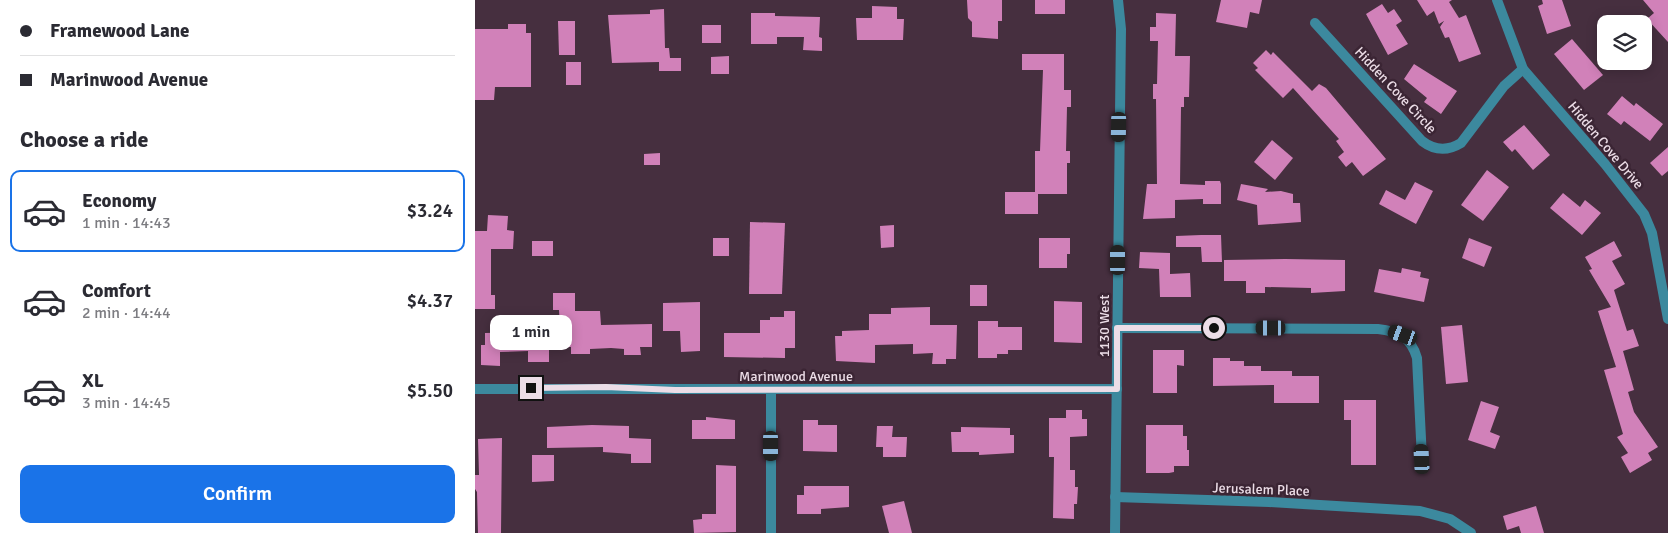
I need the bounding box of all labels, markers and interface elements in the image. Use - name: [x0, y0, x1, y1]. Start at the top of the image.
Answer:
- map controls: [1597, 15, 1652, 70]
- button: layers: [1597, 15, 1652, 70]
- text: Framewood Lane: [50, 19, 189, 43]
- street label: Hidden Cove Circle: [1351, 43, 1440, 137]
- text: Marinwood Avenue: [50, 68, 208, 92]
- street label: Hidden Cove Drive: [1564, 98, 1647, 192]
- car: [1111, 112, 1126, 142]
- text: Choose a ride: [20, 126, 148, 153]
- icon: car: [22, 189, 67, 234]
- text: Economy: [82, 189, 156, 213]
- text: $3.24: [407, 199, 453, 223]
- text: 1 min · 14:43: [82, 213, 171, 233]
- car: [1110, 245, 1125, 275]
- icon: car: [22, 279, 67, 324]
- text: Comfort: [82, 279, 151, 303]
- text: $4.37: [407, 289, 453, 313]
- street label: 1130 West: [1096, 295, 1113, 357]
- text: 2 min · 14:44: [82, 303, 171, 323]
- callout: 1 min: [490, 316, 572, 350]
- route start: [1203, 317, 1225, 339]
- car: [1256, 321, 1286, 336]
- text: 1 min: [512, 322, 550, 342]
- car: [1386, 323, 1419, 347]
- street label: Marinwood Avenue: [739, 368, 853, 385]
- icon: car: [22, 369, 67, 414]
- text: XL: [82, 369, 104, 393]
- route end: [520, 377, 542, 399]
- text: $5.50: [407, 379, 453, 403]
- text: 3 min · 14:45: [82, 393, 171, 413]
- car: [763, 431, 778, 461]
- car: [1413, 444, 1430, 474]
- button: Confirm: [20, 465, 455, 523]
- street label: Jerusalem Place: [1212, 479, 1310, 500]

